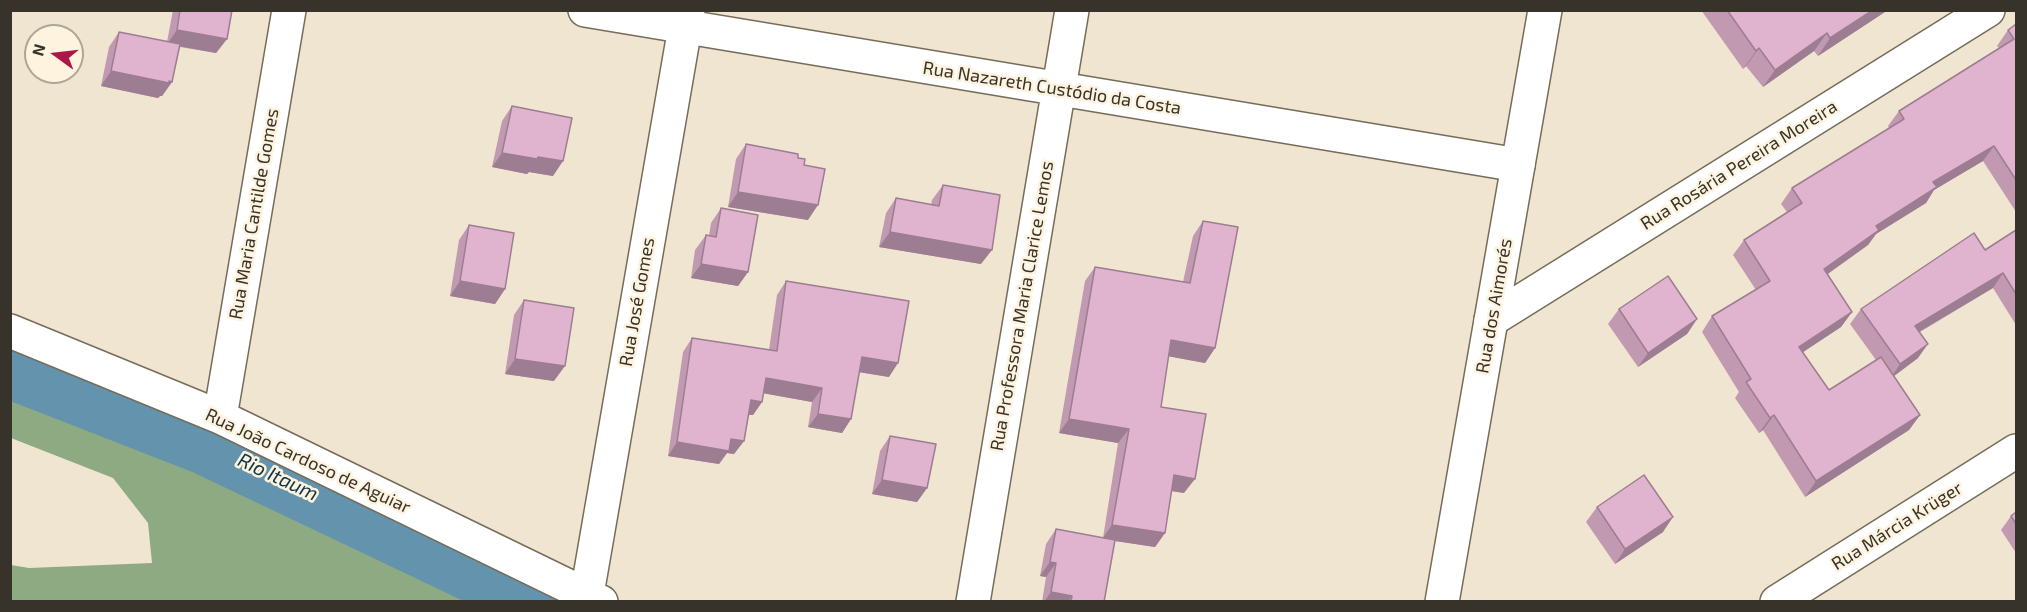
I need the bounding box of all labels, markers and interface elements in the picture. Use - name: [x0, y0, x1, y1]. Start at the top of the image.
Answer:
- north arrow: [24, 24, 84, 84]
- text: N: [27, 42, 49, 58]
- street label: Rua Nazareth Custódio da Costa: [921, 57, 1183, 119]
- street label: Rua Rosária Pereira Moreira: [1637, 95, 1841, 235]
- street label: Rua Maria Cantilde Gomes: [225, 107, 283, 321]
- street label: Rua Professora Maria Clarice Lemos: [986, 159, 1058, 453]
- street label: Rua José Gomes: [615, 236, 659, 368]
- street label: Rua dos Aimorés: [1472, 237, 1516, 375]
- street label: Rua João Cardoso de Aguiar: [202, 404, 414, 518]
- water label: Rio Itaum: [234, 448, 322, 506]
- street label: Rua Márcia Krüger: [1828, 477, 1966, 575]

